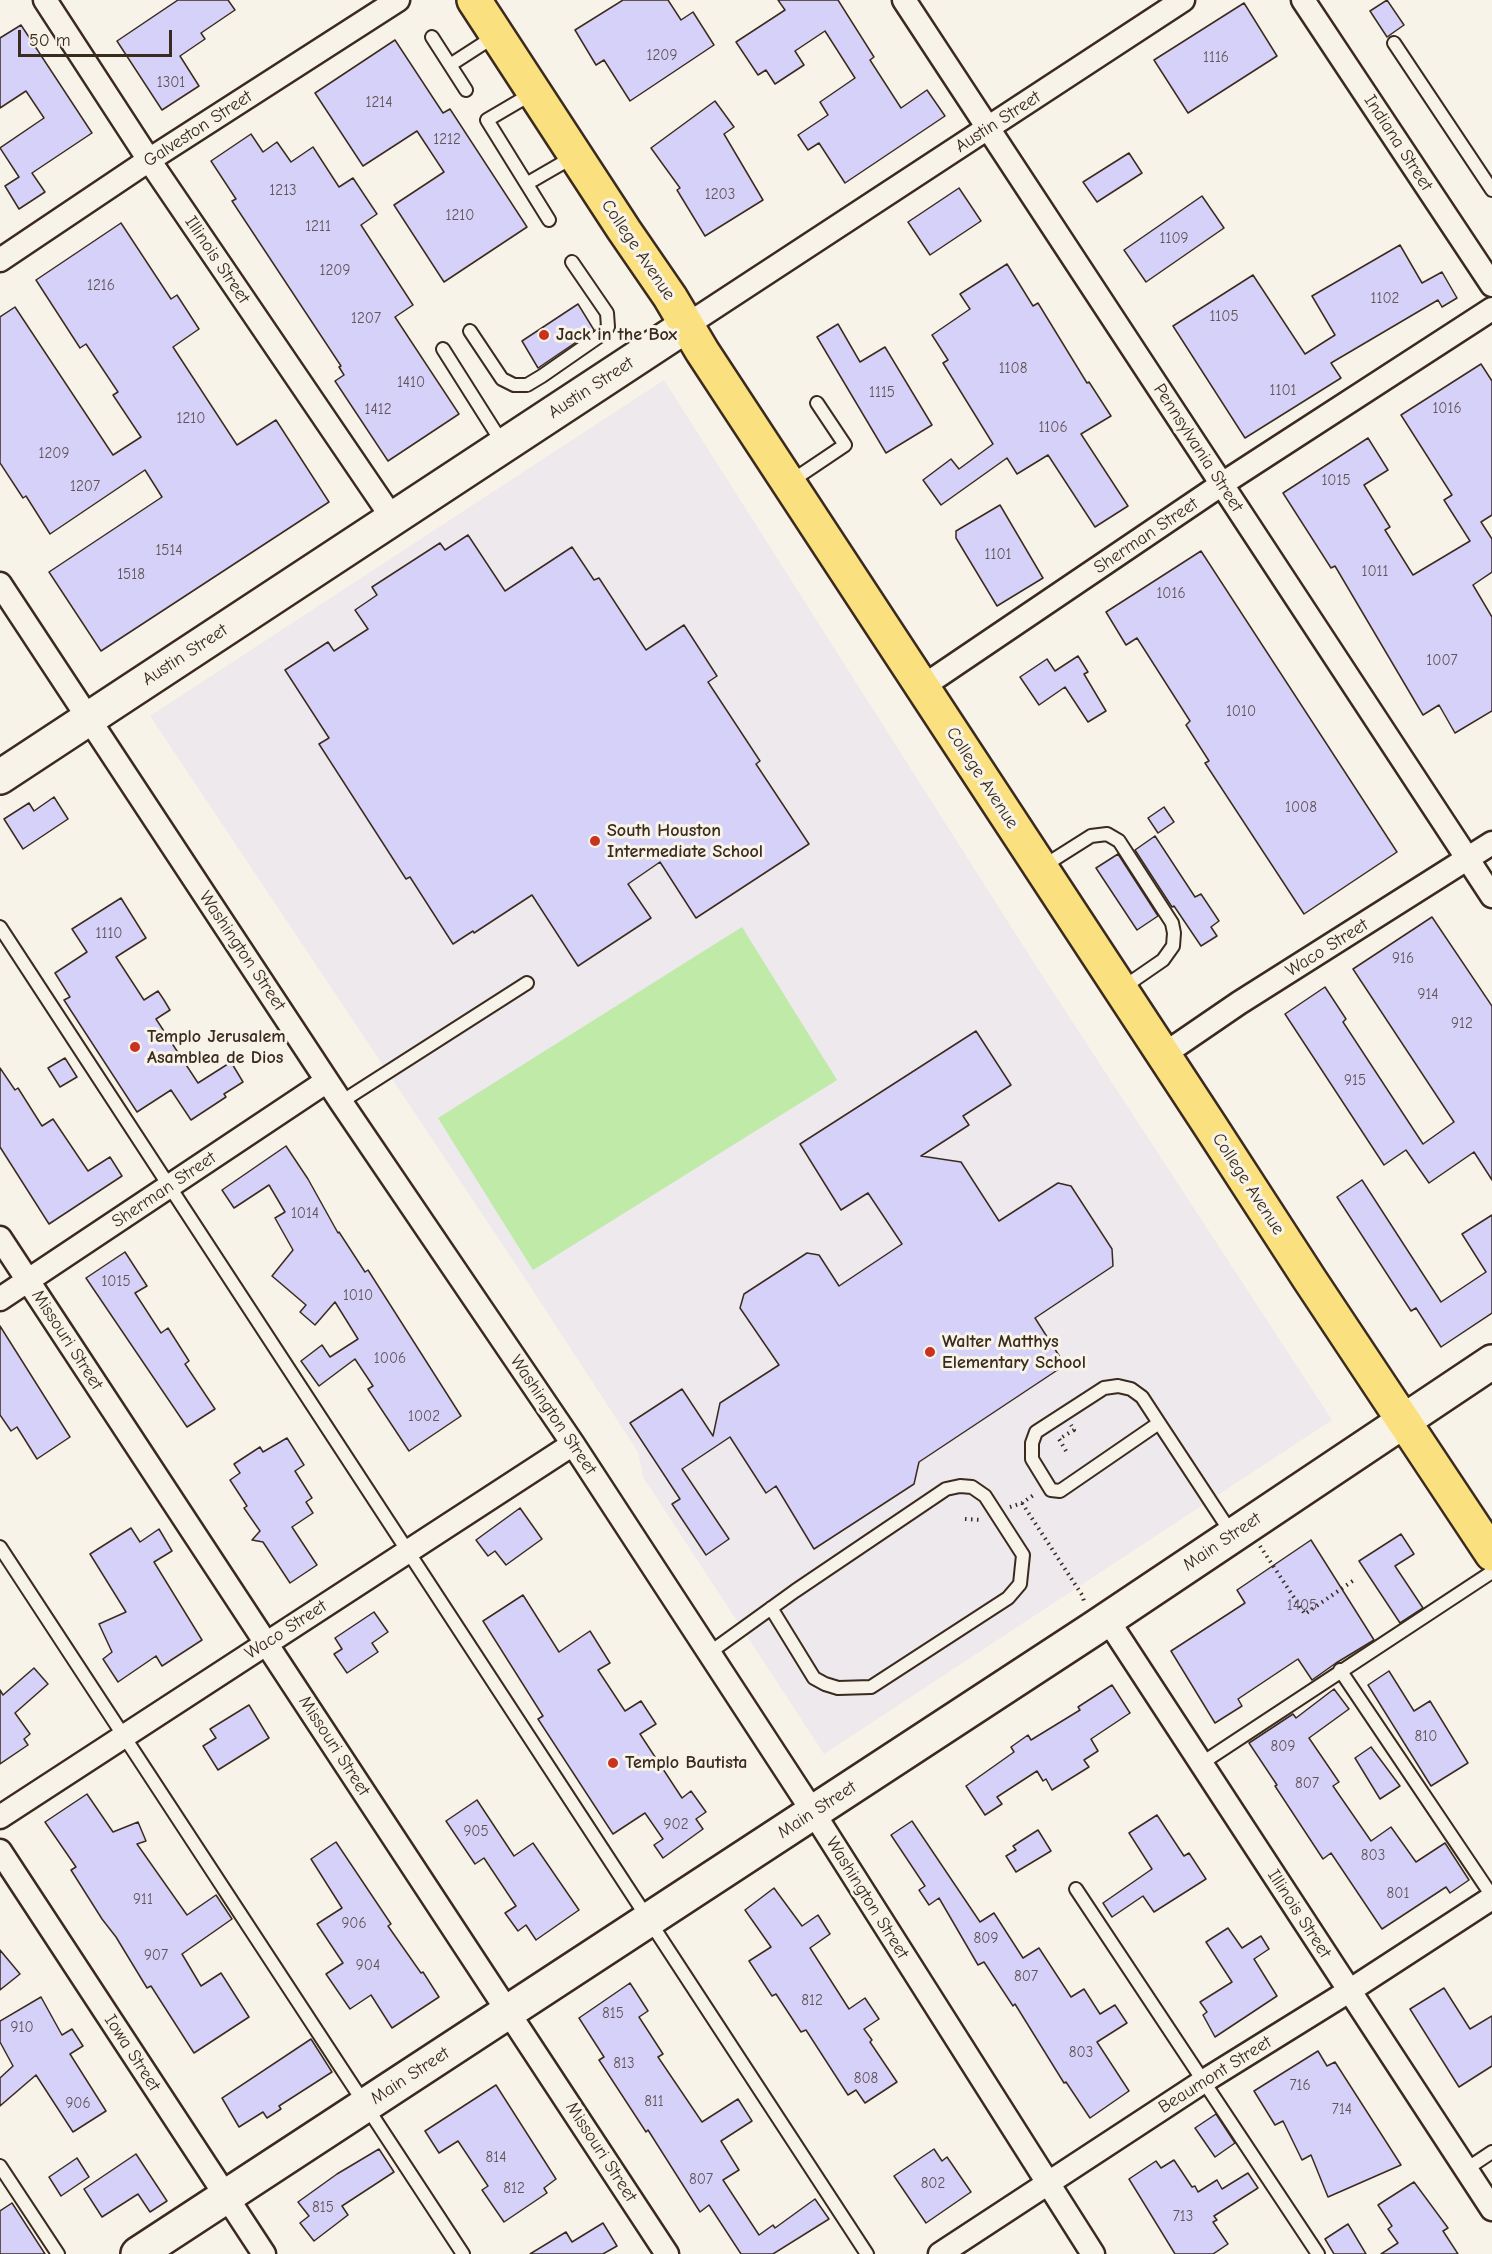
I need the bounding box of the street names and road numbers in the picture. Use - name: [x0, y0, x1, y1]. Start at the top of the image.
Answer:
- street label: Galveston Street: [140, 86, 256, 172]
- street label: Austin Street: [951, 86, 1045, 158]
- street label: Indiana Street: [1359, 91, 1437, 195]
- street label: College Avenue: [596, 196, 680, 304]
- street label: Illinois Street: [180, 212, 254, 308]
- street label: Austin Street: [544, 352, 638, 424]
- street label: Pennsylvania Street: [1148, 380, 1248, 516]
- street label: Sherman Street: [1090, 493, 1202, 579]
- street label: Austin Street: [138, 619, 232, 691]
- street label: College Avenue: [941, 723, 1023, 833]
- street label: Washington Street: [194, 887, 290, 1015]
- street label: Waco Street: [1282, 914, 1372, 982]
- street label: College Avenue: [1207, 1129, 1289, 1239]
- street label: Sherman Street: [108, 1147, 220, 1233]
- street label: Missouri Street: [27, 1286, 107, 1394]
- street label: Washington Street: [505, 1351, 601, 1479]
- street label: Main Street: [1179, 1508, 1265, 1576]
- street label: Waco Street: [241, 1596, 331, 1664]
- street label: Missouri Street: [294, 1692, 374, 1800]
- street label: Main Street: [774, 1777, 860, 1843]
- street label: Washington Street: [821, 1833, 913, 1963]
- street label: Illinois Street: [1262, 1866, 1336, 1962]
- street label: Iowa Street: [99, 2011, 165, 2095]
- street label: Beaumont Street: [1154, 2032, 1276, 2118]
- street label: Main Street: [367, 2043, 453, 2109]
- street label: Missouri Street: [561, 2098, 641, 2206]

